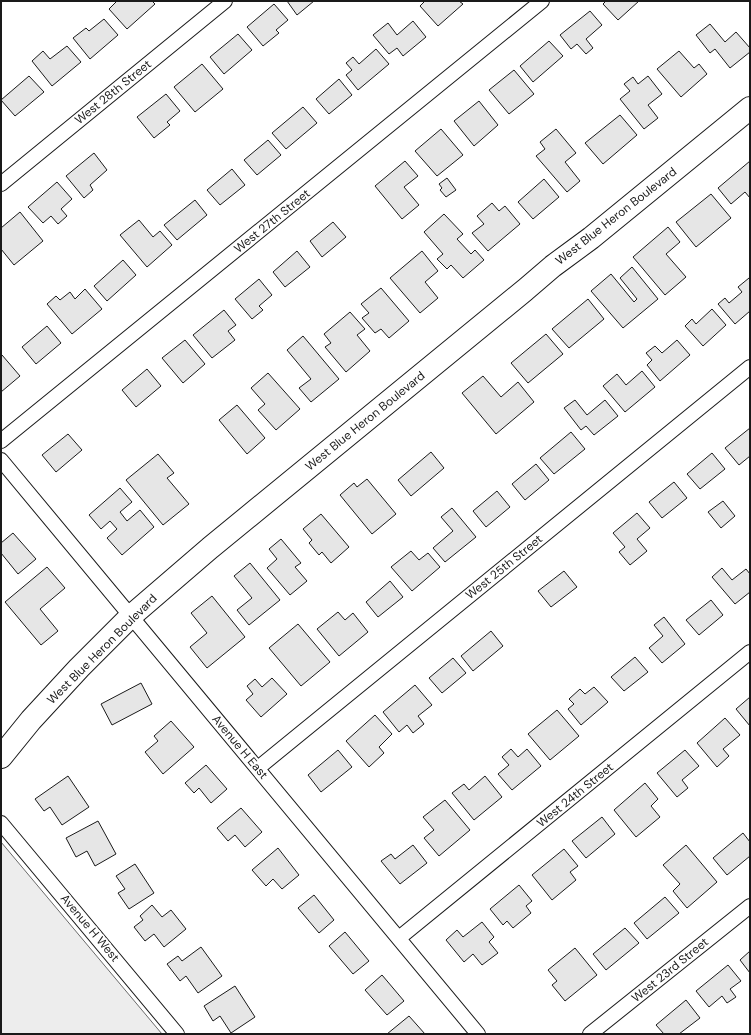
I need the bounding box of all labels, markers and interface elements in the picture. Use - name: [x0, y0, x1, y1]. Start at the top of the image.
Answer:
- street label: West 28th Street: [71, 56, 155, 128]
- street label: West Blue Heron Boulevard: [552, 164, 680, 268]
- street label: West 27th Street: [231, 185, 314, 257]
- street label: West Blue Heron Boulevard: [302, 368, 428, 474]
- street label: West 25th Street: [462, 531, 546, 603]
- street label: West Blue Heron Boulevard: [44, 591, 160, 707]
- street label: Avenue H East: [208, 712, 272, 783]
- street label: West 24th Street: [533, 759, 617, 831]
- street label: Avenue H West: [57, 891, 123, 965]
- street label: West 23rd Street: [628, 934, 712, 1006]

